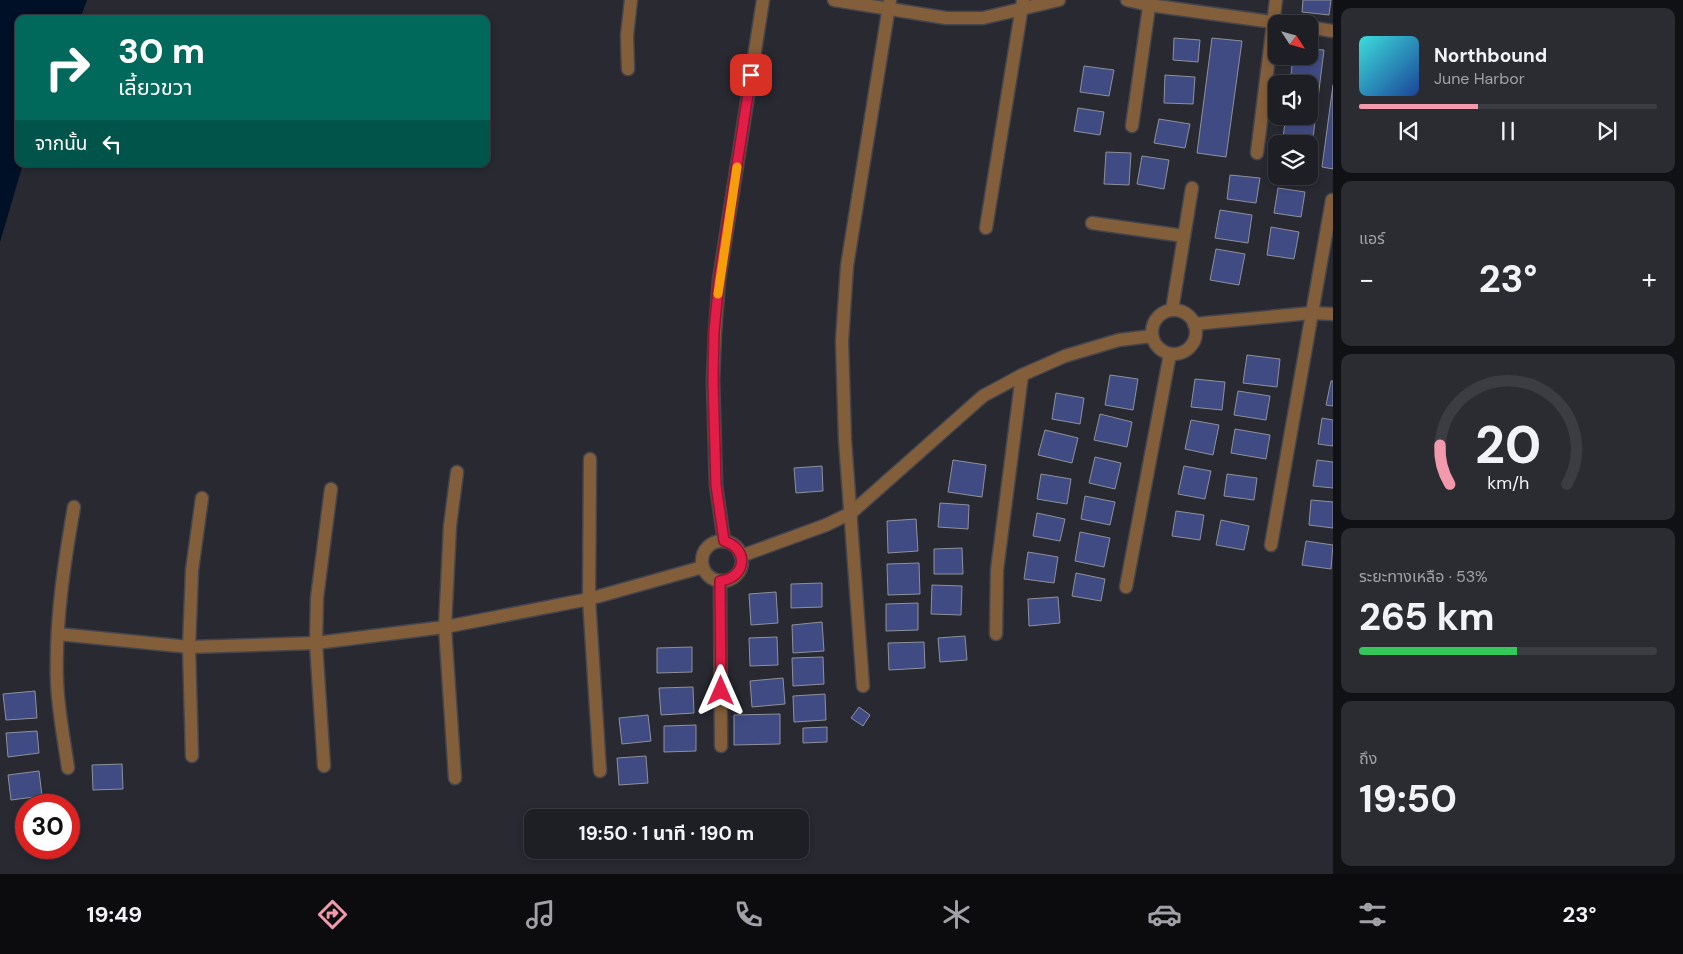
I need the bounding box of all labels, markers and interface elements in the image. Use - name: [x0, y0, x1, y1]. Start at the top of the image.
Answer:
- north arrow: [1268, 15, 1318, 65]
- map controls: [1268, 15, 1318, 185]
- text: 30 m: [118, 28, 205, 74]
- icon: right: [35, 35, 100, 100]
- text: Northbound: [1434, 43, 1547, 68]
- pin: [730, 54, 772, 96]
- icon: arrive: [737, 61, 765, 89]
- text: June Harbor: [1434, 68, 1525, 89]
- text: เลี้ยวขวา: [118, 73, 193, 102]
- button: sound: [1268, 75, 1318, 125]
- icon: previous: [1395, 117, 1423, 145]
- icon: pause: [1494, 117, 1522, 145]
- icon: next: [1593, 117, 1621, 145]
- icon: left: [98, 130, 126, 158]
- text: จากนั้น: [35, 131, 88, 156]
- button: layers: [1268, 135, 1318, 185]
- text: แอร์: [1359, 228, 1385, 249]
- text: 23°: [1479, 254, 1537, 304]
- text: −: [1359, 261, 1374, 298]
- text: +: [1642, 261, 1657, 298]
- text: 20: [1475, 411, 1541, 479]
- text: km/h: [1487, 471, 1529, 495]
- text: ระยะทางเหลือ · 53%: [1359, 566, 1488, 587]
- text: 265 km: [1359, 592, 1495, 642]
- position arrow: [694, 664, 746, 716]
- text: ถึง: [1359, 748, 1377, 769]
- text: 19:50: [1359, 774, 1457, 824]
- speed limit sign: 30: [15, 794, 80, 859]
- text: 19:50 · 1 นาที · 190 m: [579, 821, 754, 846]
- icon: directions: [315, 897, 350, 932]
- icon: music: [523, 897, 558, 932]
- icon: phone: [731, 897, 766, 932]
- icon: climate: [939, 897, 974, 932]
- icon: car: [1147, 897, 1182, 932]
- icon: filters: [1355, 897, 1390, 932]
- text: 19:49: [86, 900, 142, 929]
- text: 23°: [1563, 900, 1596, 929]

